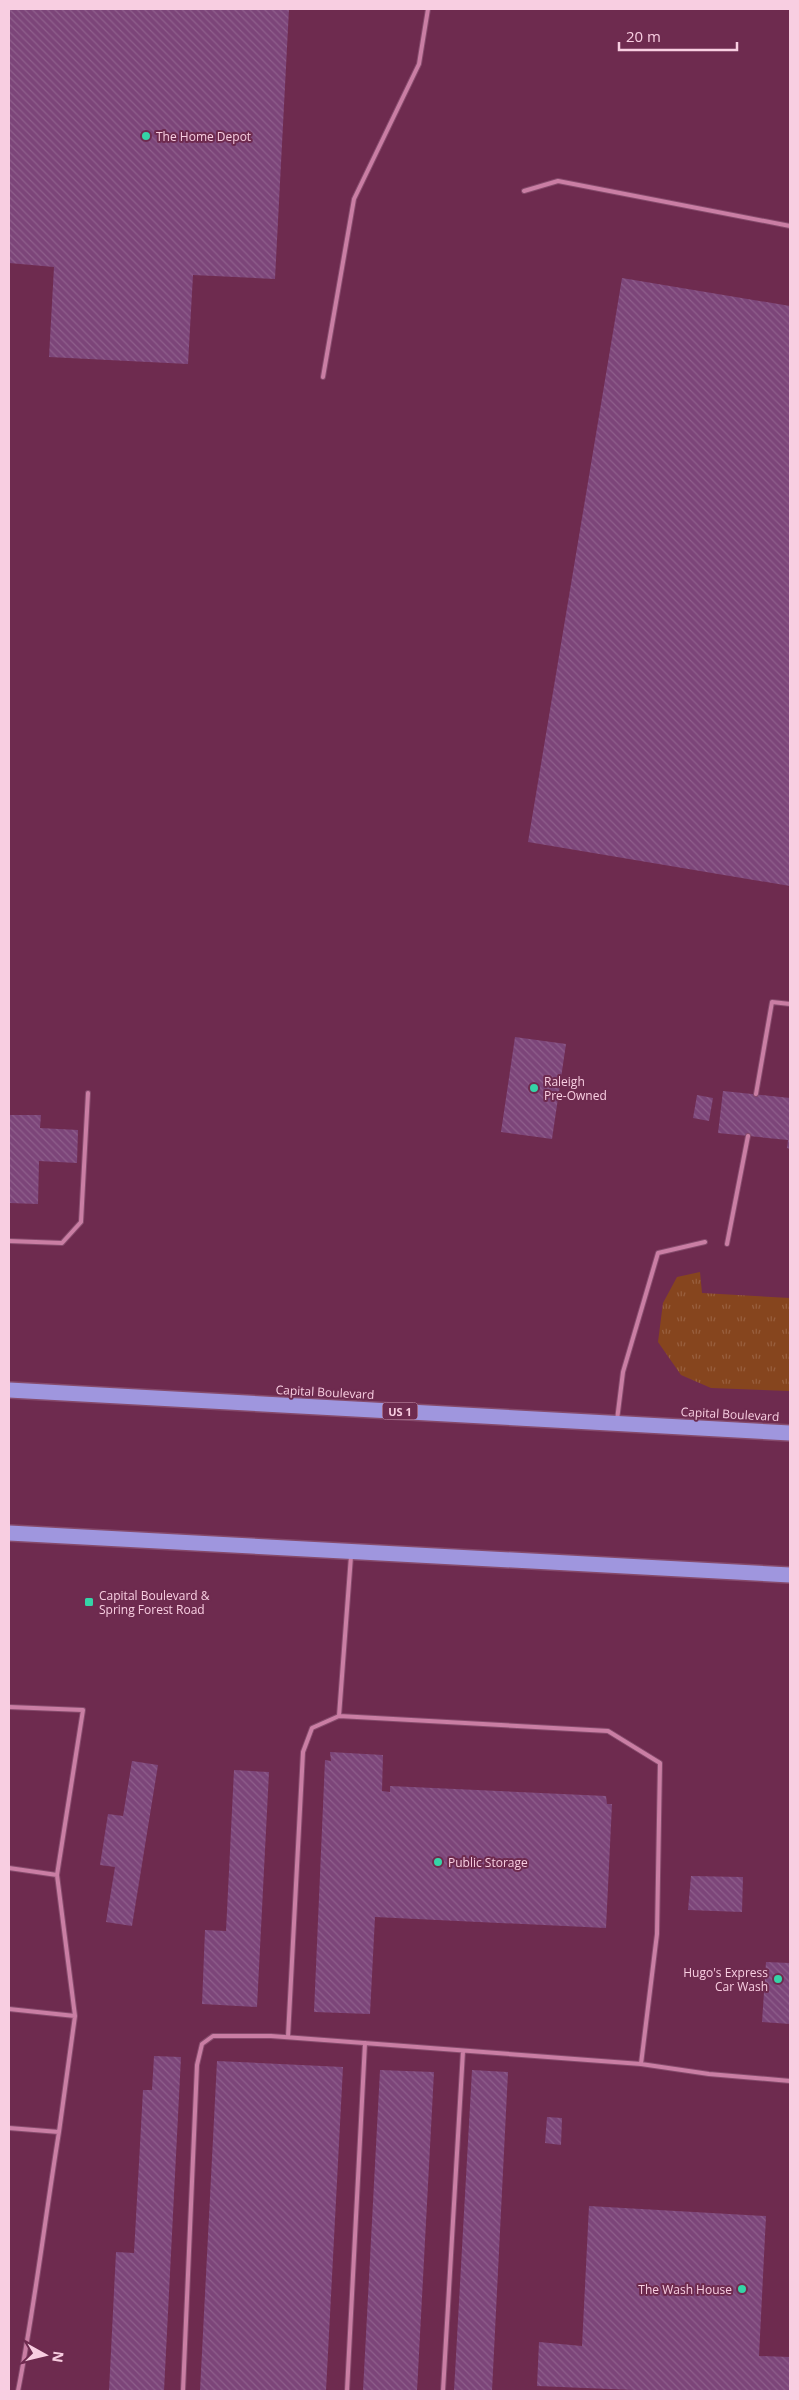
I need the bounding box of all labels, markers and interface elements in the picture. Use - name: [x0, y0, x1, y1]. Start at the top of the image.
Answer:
- scale bar: [619, 20, 736, 52]
- text: 20 m: [626, 26, 661, 46]
- place label: The Home Depot: [156, 128, 251, 145]
- marker: The Home Depot: [140, 130, 152, 142]
- place label: Raleigh Pre-Owned: [544, 1073, 607, 1104]
- marker: Raleigh Pre-Owned: [528, 1082, 540, 1094]
- street label: Capital Boulevard: [275, 1381, 375, 1403]
- road number: US 1: [382, 1402, 418, 1420]
- street label: Capital Boulevard: [680, 1403, 780, 1425]
- place label: Capital Boulevard & Spring Forest Road: [99, 1587, 210, 1618]
- marker: Capital Boulevard & Spring Forest Road: [83, 1596, 95, 1608]
- place label: Public Storage: [448, 1854, 528, 1871]
- marker: Public Storage: [432, 1856, 444, 1868]
- place label: Hugo's Express Car Wash: [683, 1964, 768, 1995]
- marker: Hugo's Express Car Wash: [772, 1973, 784, 1985]
- place label: The Wash House: [638, 2281, 732, 2298]
- marker: The Wash House: [736, 2283, 748, 2295]
- north arrow: [20, 2330, 70, 2380]
- text: N: [48, 2350, 69, 2364]

